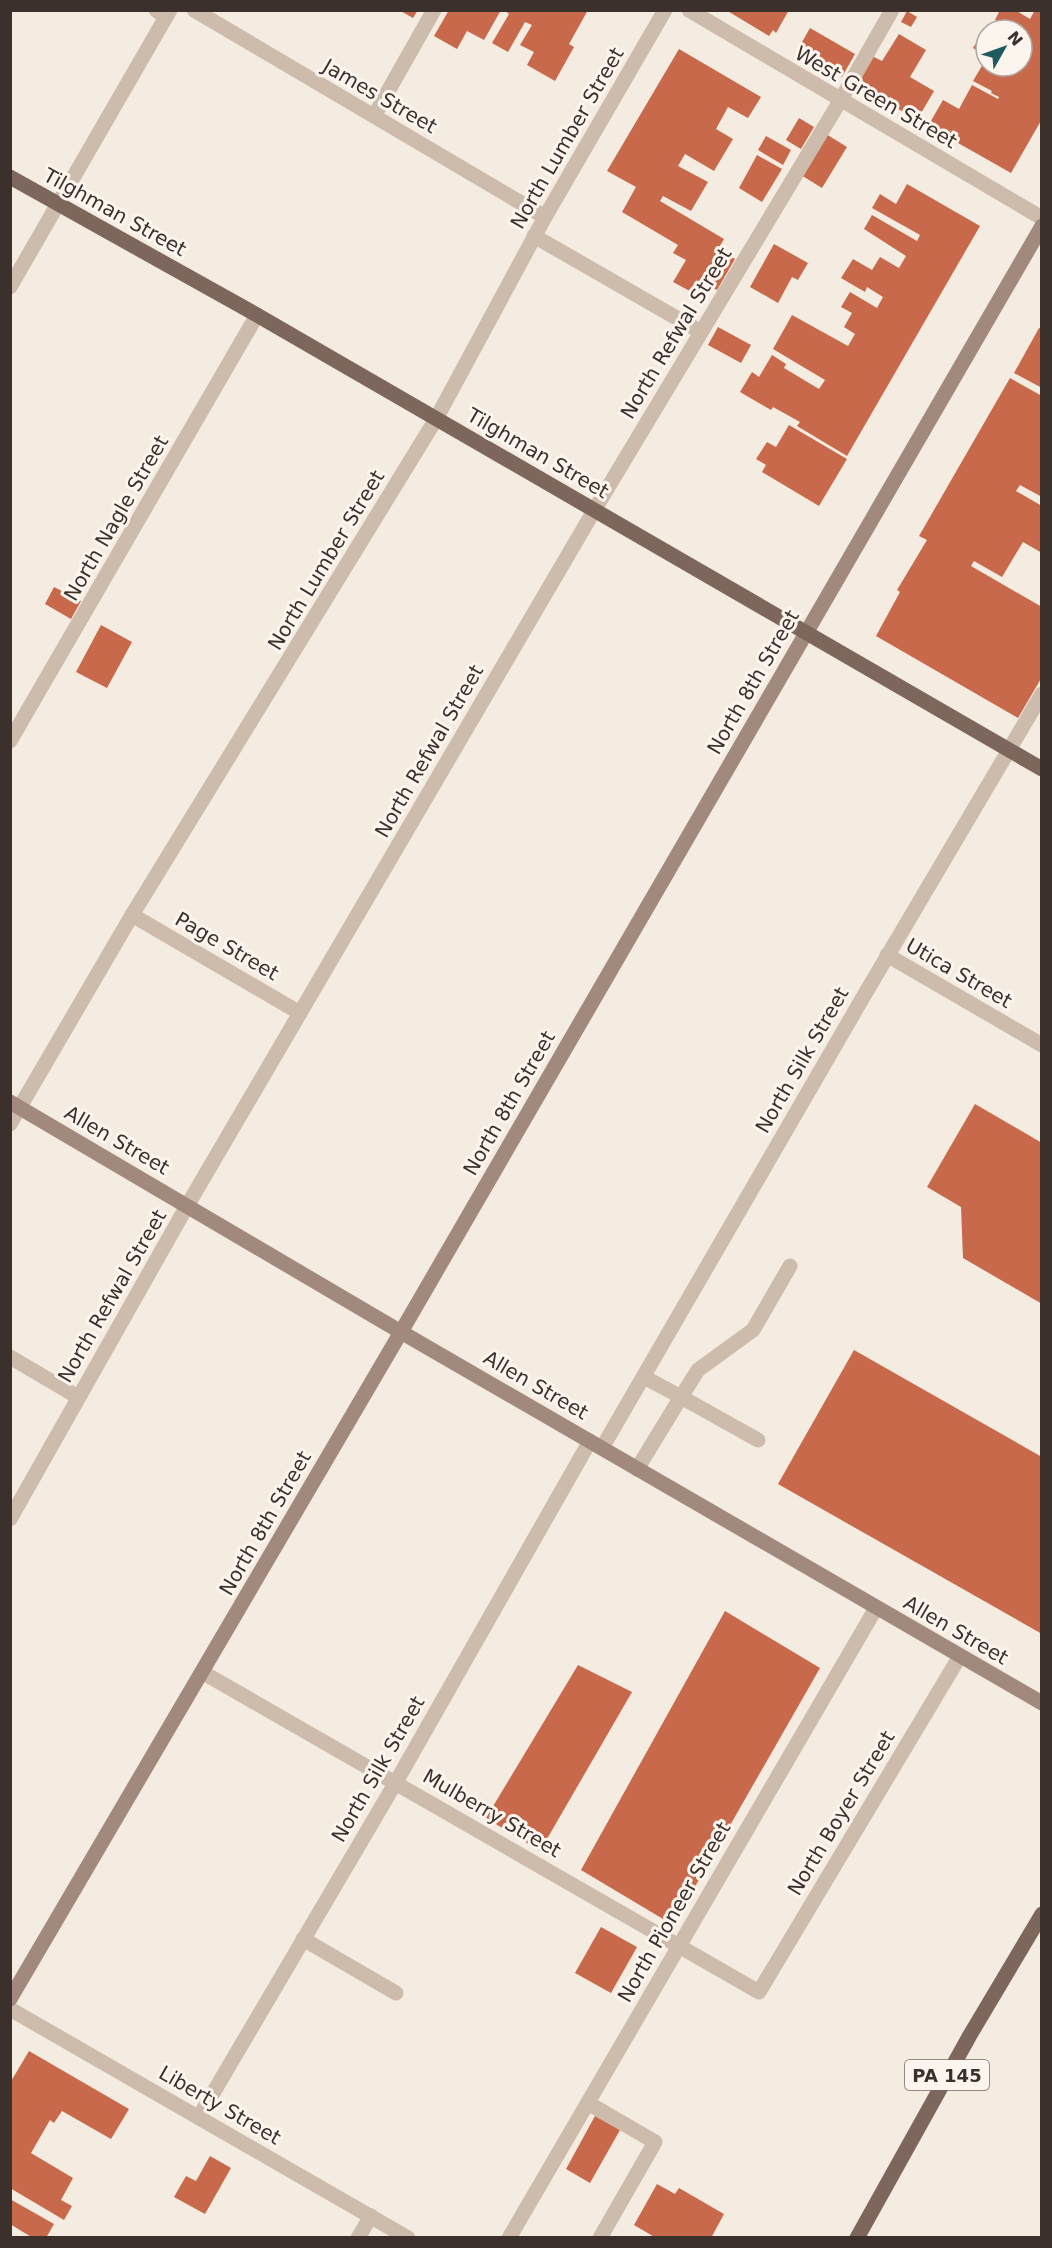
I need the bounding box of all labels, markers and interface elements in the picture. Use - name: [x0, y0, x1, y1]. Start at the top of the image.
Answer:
- north arrow: [974, 18, 1034, 78]
- text: N: [1004, 27, 1027, 50]
- street label: West Green Street: [791, 41, 961, 153]
- street label: North Lumber Street: [505, 43, 629, 233]
- street label: James Street: [317, 53, 441, 138]
- street label: Tilghman Street: [38, 162, 191, 261]
- street label: North Refwal Street: [615, 243, 737, 423]
- street label: Tilghman Street: [462, 402, 613, 503]
- street label: North Nagle Street: [59, 431, 173, 605]
- street label: North Lumber Street: [263, 466, 389, 654]
- street label: North 8th Street: [702, 605, 804, 758]
- street label: North Refwal Street: [370, 660, 488, 842]
- street label: Page Street: [171, 907, 283, 985]
- street label: Utica Street: [902, 933, 1016, 1013]
- street label: North Silk Street: [750, 983, 854, 1137]
- street label: North 8th Street: [458, 1026, 560, 1179]
- street label: Allen Street: [60, 1100, 174, 1180]
- street label: North Refwal Street: [53, 1205, 171, 1387]
- street label: Allen Street: [479, 1345, 593, 1425]
- street label: North 8th Street: [214, 1446, 316, 1599]
- street label: Allen Street: [899, 1590, 1013, 1670]
- street label: North Silk Street: [326, 1692, 430, 1846]
- street label: North Boyer Street: [782, 1726, 900, 1900]
- street label: Mulberry Street: [419, 1764, 565, 1862]
- street label: North Pioneer Street: [613, 1817, 736, 2006]
- street label: Liberty Street: [155, 2060, 285, 2150]
- road number: PA 145: [905, 2060, 989, 2090]

